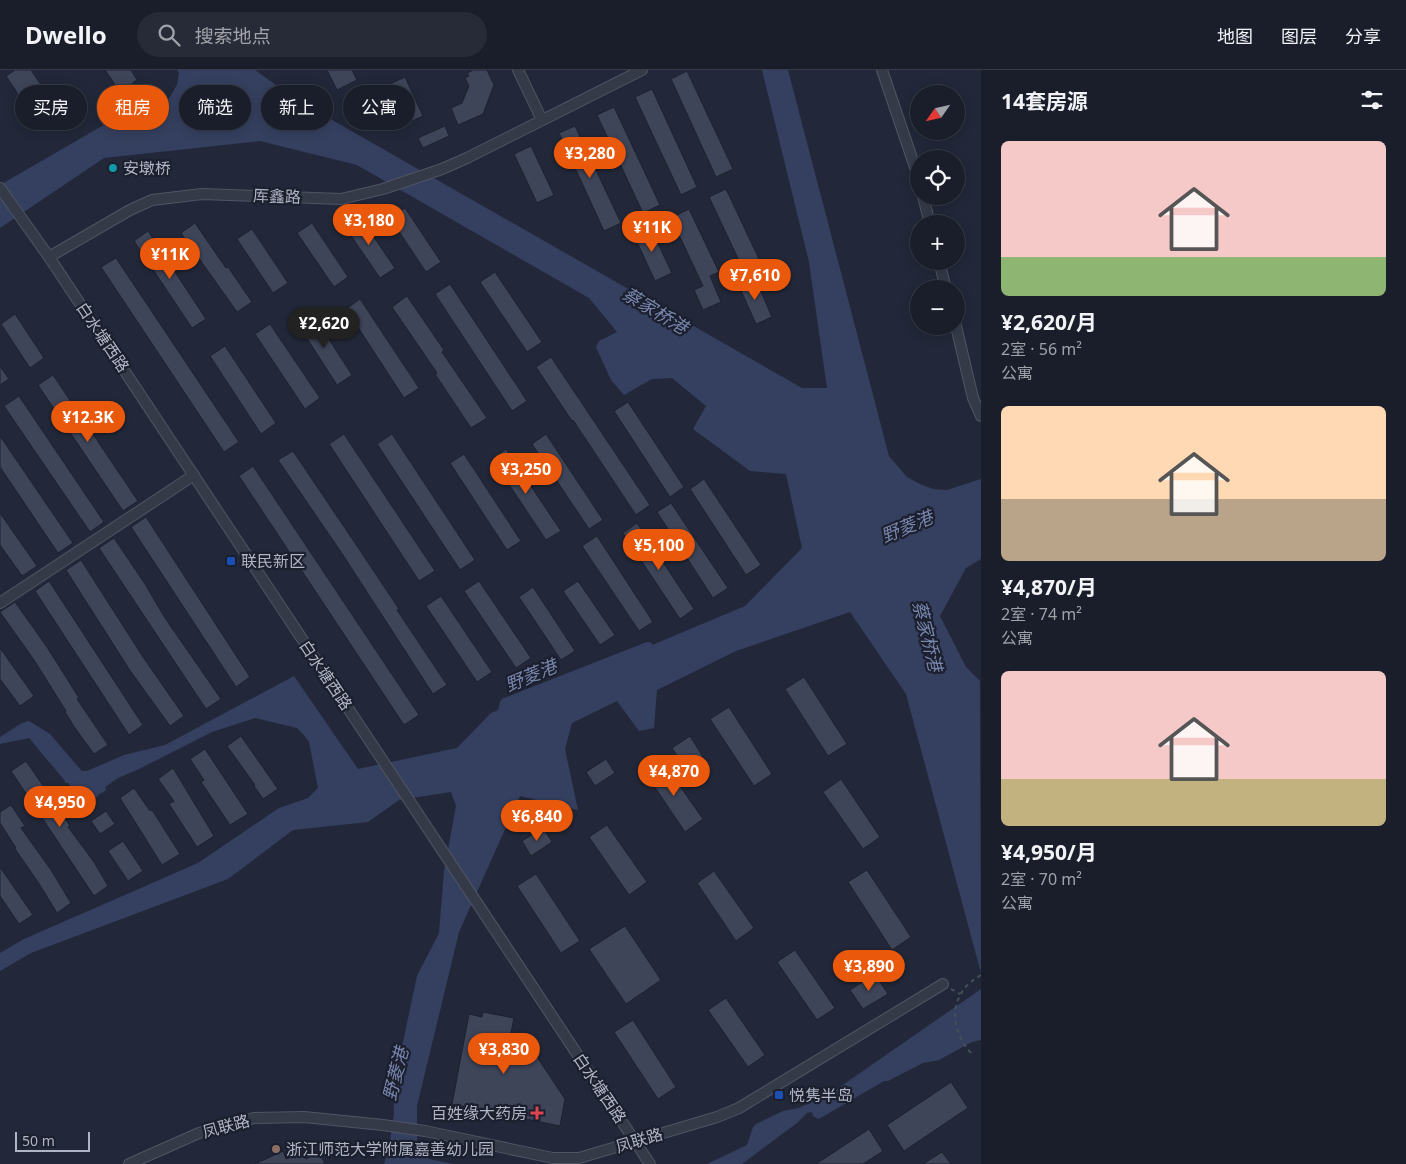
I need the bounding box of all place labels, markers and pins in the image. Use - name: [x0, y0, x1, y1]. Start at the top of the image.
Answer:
- pin: ¥3,280: [549, 136, 631, 179]
- place label: 安墩桥: [123, 157, 171, 179]
- marker: 安墩桥: [107, 162, 119, 174]
- pin: ¥3,180: [328, 204, 410, 246]
- pin: ¥11K: [622, 210, 682, 253]
- pin: ¥11K: [140, 238, 200, 280]
- pin: ¥7,610: [714, 258, 796, 301]
- pin: ¥2,620: [283, 306, 365, 349]
- pin: ¥12.3K: [47, 400, 129, 443]
- pin: ¥3,250: [485, 452, 567, 495]
- pin: ¥5,100: [618, 528, 700, 571]
- place label: 联民新区: [241, 550, 305, 572]
- marker: 联民新区: [225, 555, 237, 567]
- pin: ¥4,870: [633, 754, 715, 797]
- pin: ¥4,950: [19, 786, 101, 828]
- pin: ¥6,840: [496, 800, 578, 842]
- pin: ¥3,890: [828, 950, 910, 992]
- pin: ¥3,830: [463, 1032, 545, 1075]
- place label: 悦隽半岛: [789, 1084, 853, 1106]
- marker: 悦隽半岛: [773, 1089, 785, 1101]
- place label: 百姓缘大药房: [431, 1102, 527, 1124]
- marker: 百姓缘大药房: [531, 1107, 543, 1119]
- place label: 浙江师范大学附属嘉善幼儿园: [286, 1138, 494, 1160]
- marker: 浙江师范大学附属嘉善幼儿园: [270, 1143, 282, 1155]

